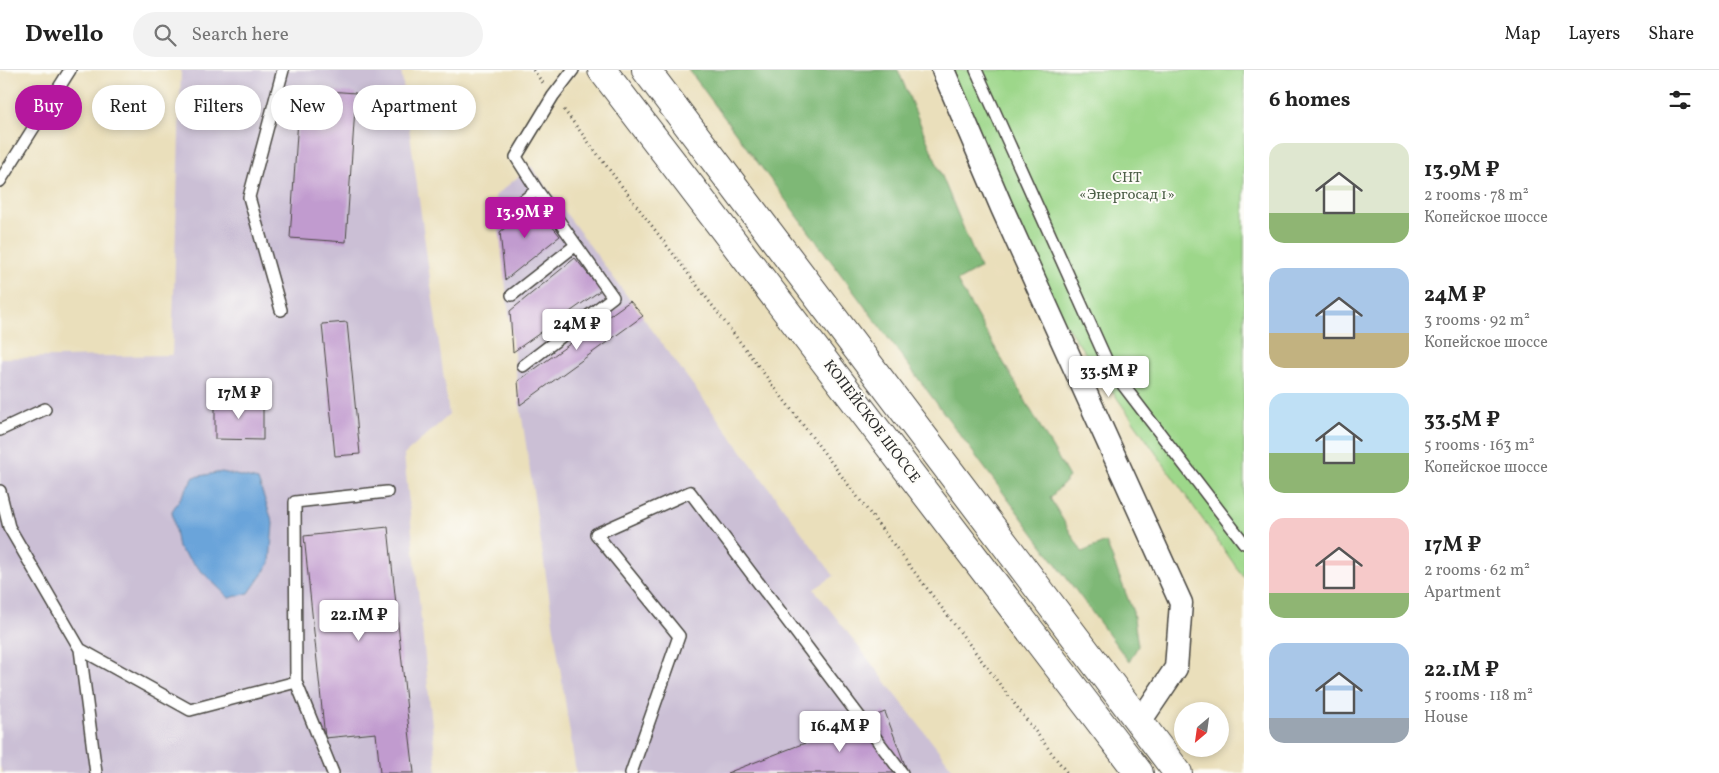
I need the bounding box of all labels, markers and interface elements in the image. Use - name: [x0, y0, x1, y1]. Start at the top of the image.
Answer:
- search box: [133, 12, 483, 57]
- text: Dwello: [25, 18, 103, 52]
- icon: search: [151, 21, 179, 49]
- text: Search here: [191, 22, 289, 48]
- text: Map: [1504, 22, 1540, 47]
- text: Layers: [1568, 22, 1620, 47]
- text: Share: [1648, 22, 1694, 47]
- chip: Buy: [15, 85, 82, 130]
- chip: Rent: [92, 85, 165, 130]
- chip: Filters: [175, 85, 261, 130]
- chip: New: [271, 85, 343, 130]
- chip: Apartment: [353, 85, 476, 130]
- text: 6 homes: [1269, 86, 1350, 115]
- icon: filters: [1666, 86, 1694, 114]
- text: 13.9M ₽: [1424, 156, 1500, 185]
- icon: home: [1309, 163, 1369, 223]
- park label: СНТ «Энергосад 1»: [1079, 168, 1175, 206]
- text: 2 rooms · 78 m²: [1424, 185, 1529, 207]
- pin: 13.9M ₽: [479, 196, 571, 239]
- text: 13.9M ₽: [496, 202, 554, 224]
- text: Копейское шоссе: [1424, 207, 1548, 229]
- text: 24M ₽: [1424, 281, 1486, 310]
- icon: home: [1309, 288, 1369, 348]
- pin: 24M ₽: [542, 308, 612, 351]
- text: 3 rooms · 92 m²: [1424, 310, 1530, 332]
- text: 24M ₽: [553, 314, 601, 336]
- text: Копейское шоссе: [1424, 332, 1548, 354]
- street label: КОПЕЙСКОЕ ШОССЕ: [818, 356, 924, 488]
- pin: 33.5M ₽: [1063, 356, 1155, 398]
- text: 33.5M ₽: [1080, 361, 1138, 383]
- pin: 17M ₽: [204, 378, 274, 420]
- text: 17M ₽: [217, 383, 261, 405]
- text: 33.5M ₽: [1424, 406, 1500, 435]
- icon: home: [1309, 413, 1369, 473]
- text: 5 rooms · 163 m²: [1424, 435, 1535, 457]
- text: Копейское шоссе: [1424, 457, 1548, 479]
- text: 17M ₽: [1424, 531, 1481, 560]
- icon: home: [1309, 538, 1369, 598]
- text: 2 rooms · 62 m²: [1424, 560, 1530, 582]
- text: Apartment: [1424, 582, 1501, 604]
- pin: 22.1M ₽: [313, 600, 405, 642]
- text: 22.1M ₽: [330, 605, 388, 627]
- text: 22.1M ₽: [1424, 656, 1499, 685]
- icon: home: [1309, 663, 1369, 723]
- text: 5 rooms · 118 m²: [1424, 685, 1533, 707]
- north arrow: [1174, 702, 1229, 758]
- map controls: [1174, 702, 1229, 757]
- text: House: [1424, 707, 1468, 729]
- pin: 16.4M ₽: [794, 710, 886, 753]
- text: 16.4M ₽: [810, 716, 870, 738]

